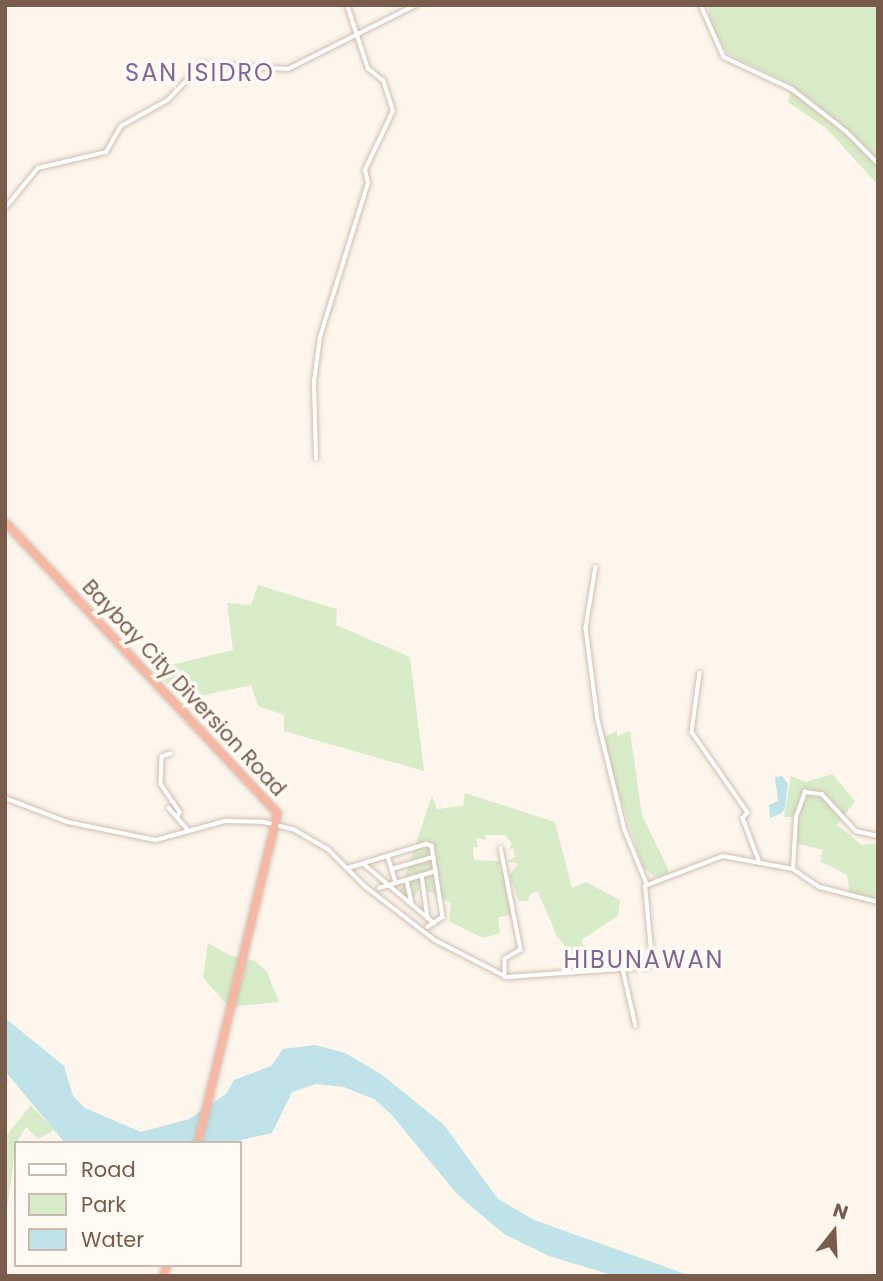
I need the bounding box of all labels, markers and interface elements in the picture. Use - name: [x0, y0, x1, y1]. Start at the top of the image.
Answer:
- district label: SAN ISIDRO: [126, 59, 274, 87]
- street label: Baybay City Diversion Road: [77, 574, 291, 802]
- district label: HIBUNAWAN: [565, 946, 723, 974]
- legend: [14, 1141, 242, 1267]
- text: Road: [81, 1155, 136, 1184]
- text: Park: [81, 1190, 126, 1219]
- north arrow: [799, 1197, 869, 1267]
- text: N: [830, 1197, 852, 1227]
- text: Water: [81, 1225, 144, 1254]

